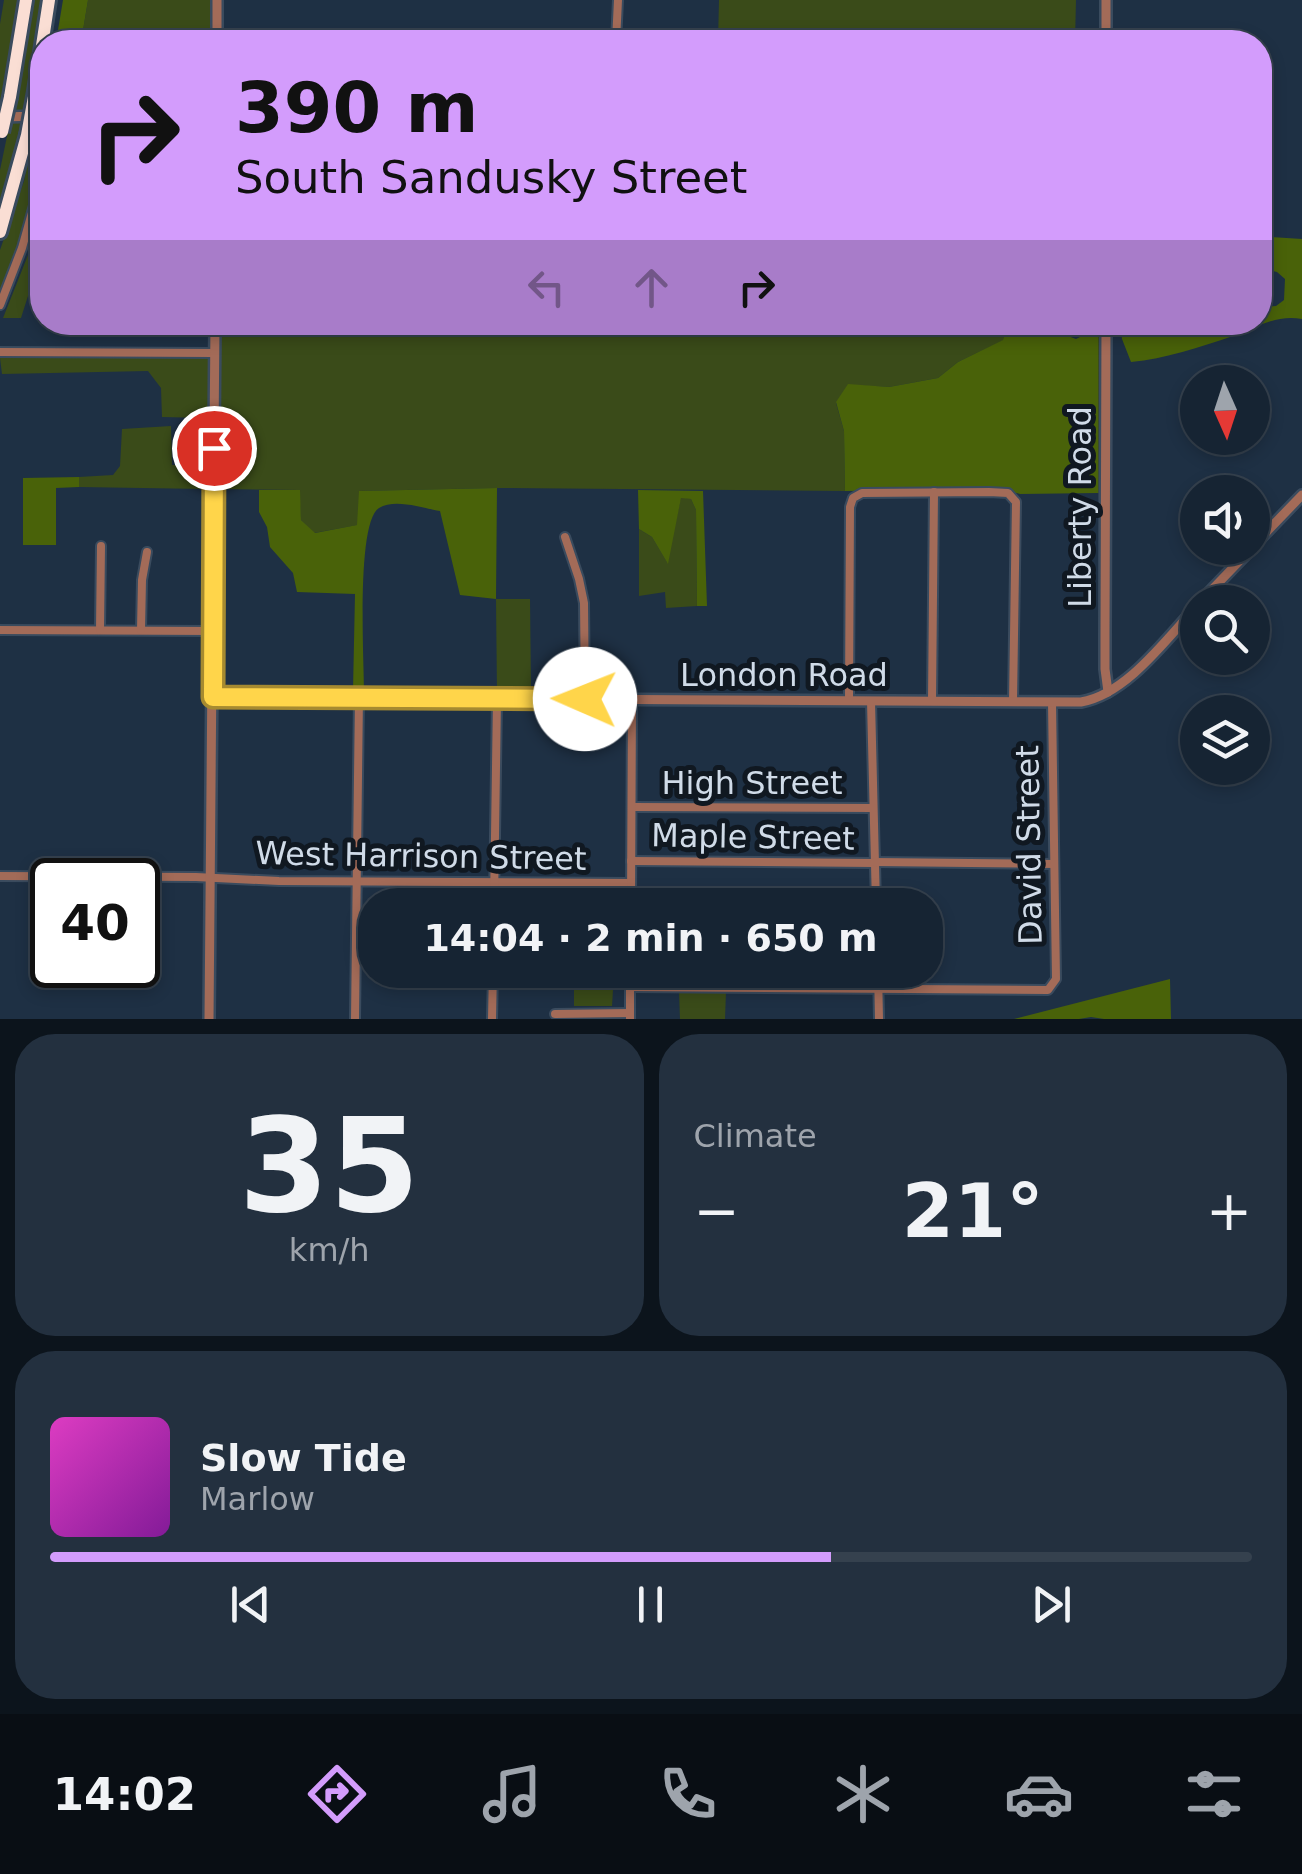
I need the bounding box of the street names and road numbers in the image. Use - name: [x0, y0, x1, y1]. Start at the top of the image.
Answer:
- street label: Liberty Road: [1061, 406, 1099, 608]
- street label: London Road: [680, 656, 888, 694]
- street label: David Street: [1008, 745, 1050, 945]
- street label: High Street: [662, 764, 842, 802]
- street label: Maple Street: [651, 816, 855, 858]
- street label: West Harrison Street: [255, 834, 587, 878]

